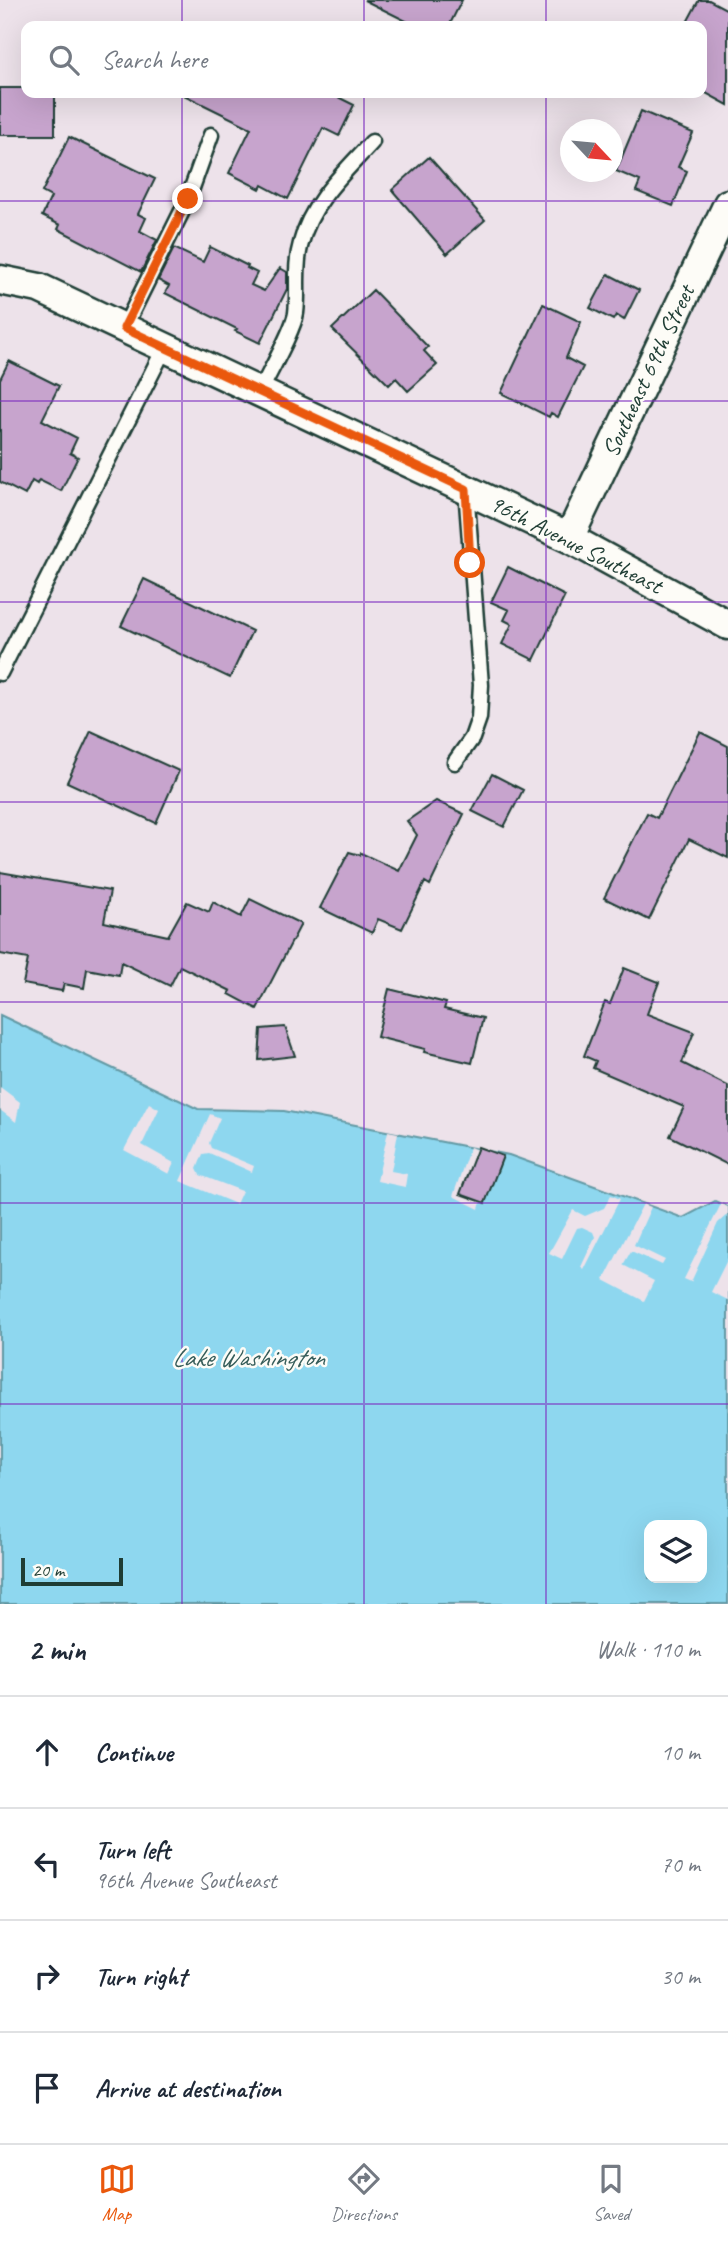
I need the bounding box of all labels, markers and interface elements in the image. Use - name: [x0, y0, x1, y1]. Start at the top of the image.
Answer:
- search box: [21, 21, 707, 98]
- icon: search: [45, 41, 83, 79]
- text: Search here: [101, 43, 207, 76]
- north arrow: [560, 119, 623, 182]
- route end: [172, 183, 203, 214]
- street label: Southeast 69th Street: [595, 279, 702, 462]
- street label: 96th Avenue Southeast: [485, 488, 669, 601]
- route start: [454, 547, 485, 578]
- water label: Lake Washington: [172, 1341, 326, 1374]
- map controls: [644, 1520, 707, 1583]
- button: layers: [644, 1520, 707, 1583]
- scale bar: [21, 1555, 122, 1587]
- text: 20 m: [32, 1558, 64, 1582]
- text: 2 min: [28, 1631, 85, 1669]
- text: Walk · 110 m: [596, 1635, 700, 1664]
- icon: ahead: [28, 1733, 66, 1771]
- text: Continue: [95, 1736, 173, 1769]
- text: 10 m: [661, 1738, 700, 1767]
- text: Turn left: [95, 1833, 170, 1866]
- icon: left: [28, 1845, 66, 1883]
- text: 70 m: [661, 1850, 700, 1879]
- text: 96th Avenue Southeast: [95, 1866, 276, 1895]
- icon: right: [28, 1957, 66, 1995]
- text: Turn right: [95, 1960, 186, 1993]
- text: 30 m: [661, 1962, 700, 1991]
- icon: arrive: [28, 2069, 66, 2107]
- text: Arrive at destination: [95, 2072, 281, 2105]
- tab: Map: [98, 2160, 136, 2226]
- tab: Directions: [331, 2160, 397, 2226]
- tab: Saved: [592, 2160, 630, 2226]

